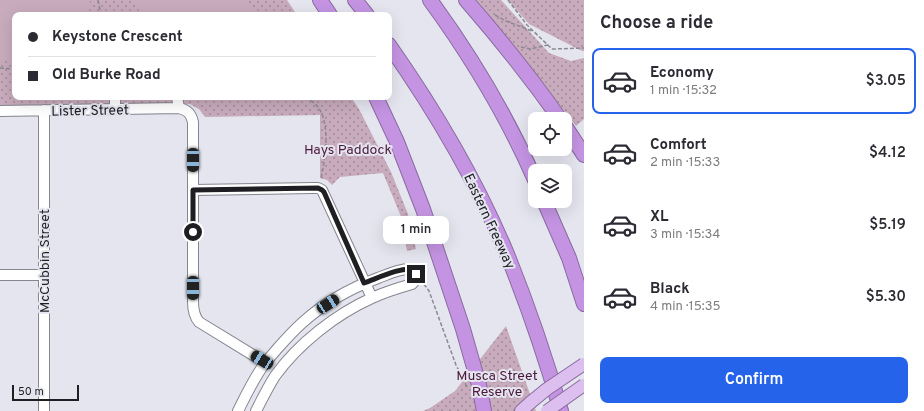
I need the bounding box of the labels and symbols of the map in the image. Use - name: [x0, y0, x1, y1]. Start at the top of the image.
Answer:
- street label: Lister Street: [51, 102, 129, 121]
- park label: Hays Paddock: [304, 142, 392, 159]
- car: [187, 148, 199, 172]
- street label: Eastern Freeway: [459, 171, 518, 272]
- street label: McCubbin Street: [37, 209, 54, 313]
- callout: 1 min: [383, 216, 449, 244]
- route start: [184, 223, 202, 241]
- route end: [407, 265, 425, 283]
- car: [187, 276, 199, 300]
- car: [315, 292, 341, 316]
- car: [249, 349, 275, 371]
- park label: Musca Street Reserve: [456, 368, 538, 401]
- scale bar: [12, 383, 79, 402]

